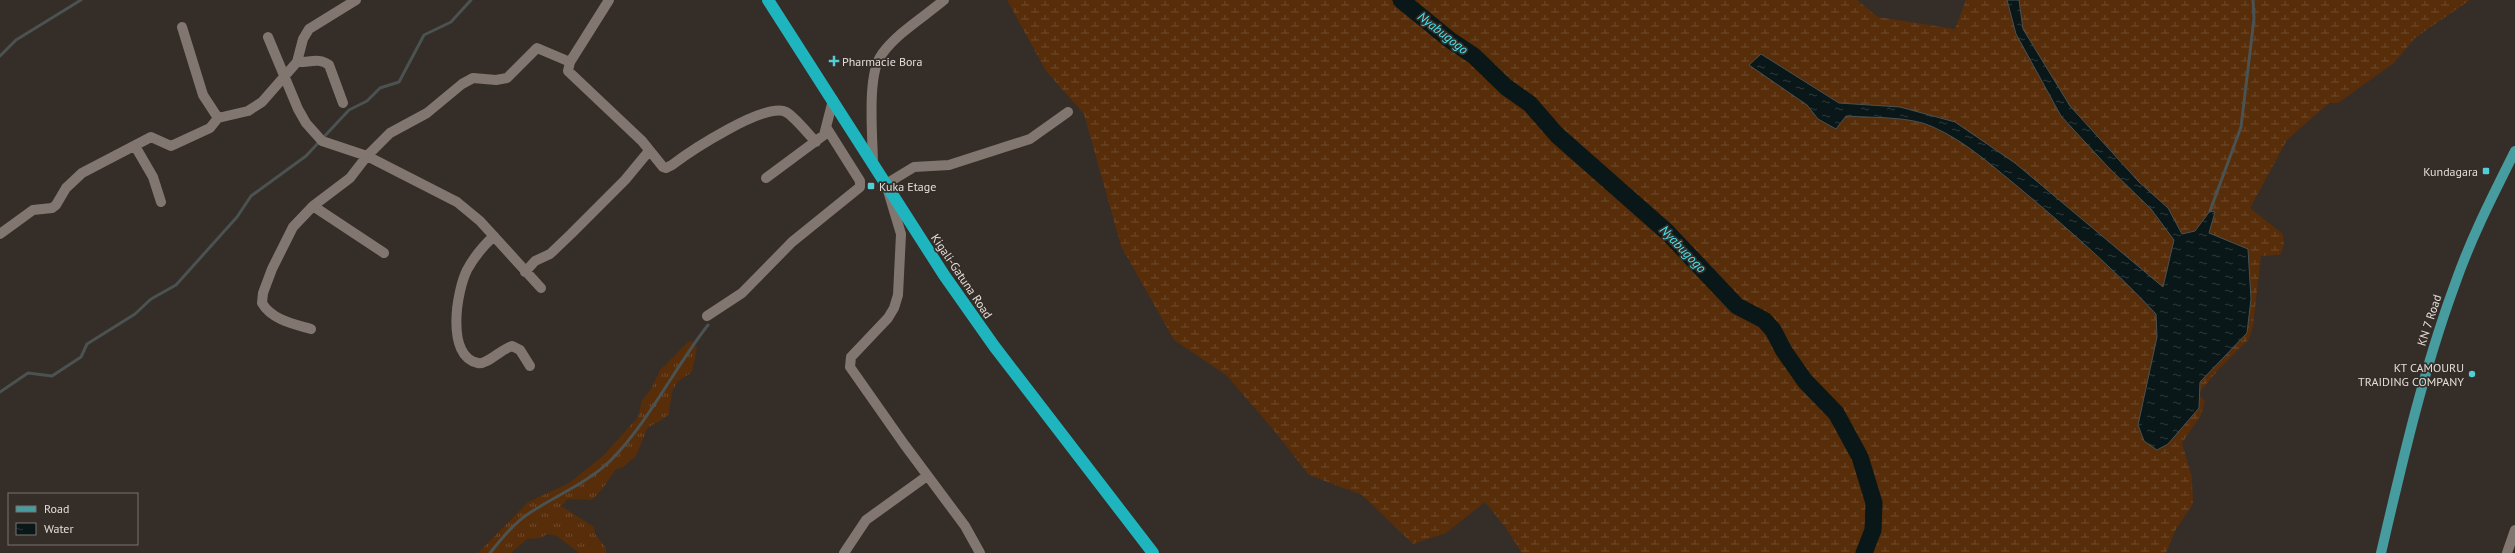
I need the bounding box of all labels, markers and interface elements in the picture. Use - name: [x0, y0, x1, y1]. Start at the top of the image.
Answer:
- water label: Nyabugogo: [1414, 8, 1472, 58]
- place label: Pharmacie Bora: [842, 54, 922, 69]
- marker: Pharmacie Bora: [829, 56, 839, 66]
- place label: Kundagara: [2423, 164, 2478, 179]
- marker: Kundagara: [2481, 166, 2491, 176]
- place label: Kuka Etage: [879, 179, 936, 194]
- marker: Kuka Etage: [866, 181, 876, 191]
- water label: Nyabugogo: [1656, 222, 1710, 277]
- street label: Kigali-Gatuna Road: [928, 231, 996, 321]
- street label: KN 7 Road: [2414, 292, 2444, 348]
- place label: KT CAMOURU TRAIDING COMPANY: [2358, 360, 2464, 389]
- marker: KT CAMOURU TRAIDING COMPANY: [2467, 369, 2477, 379]
- legend: [8, 493, 138, 545]
- text: Road: [44, 501, 69, 516]
- text: Water: [44, 521, 74, 536]

